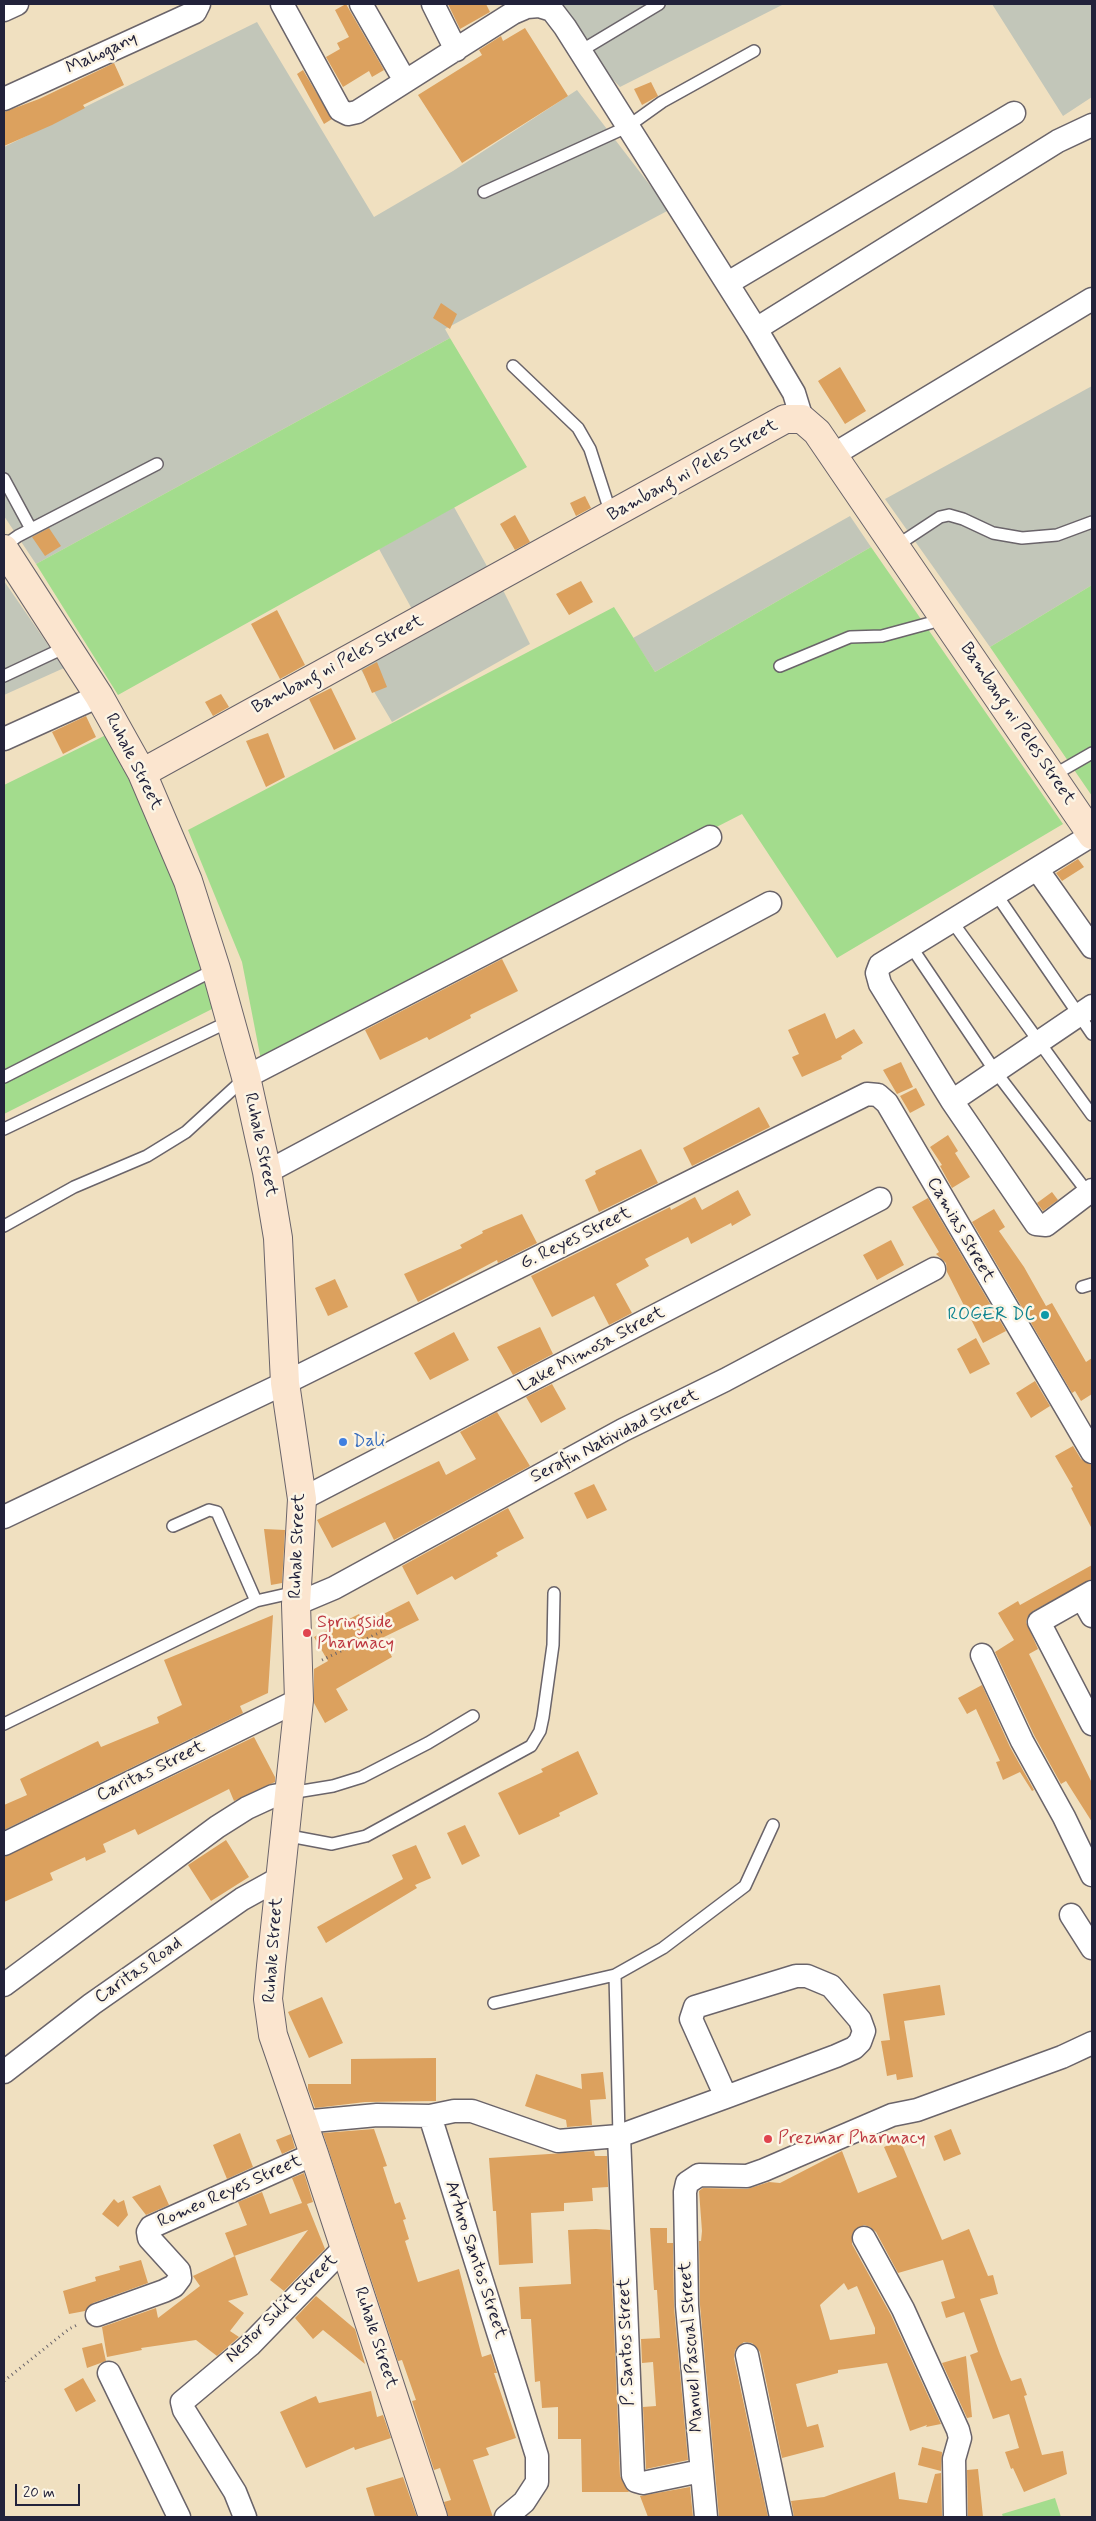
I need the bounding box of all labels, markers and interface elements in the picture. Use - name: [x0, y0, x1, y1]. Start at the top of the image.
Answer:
- street label: Mahogany: [63, 28, 141, 80]
- street label: Bambang ni Peles Street: [604, 415, 782, 527]
- street label: Bambang ni Peles Street: [249, 611, 427, 719]
- street label: Bambang ni Peles Street: [955, 639, 1079, 809]
- street label: Ruhale Street: [99, 710, 167, 814]
- street label: Ruhale Street: [238, 1091, 282, 1199]
- street label: Camias Street: [921, 1174, 999, 1286]
- street label: G. Reyes Street: [517, 1203, 635, 1275]
- street label: Lake Mimosa Street: [515, 1302, 669, 1398]
- place label: ROGER DC: [947, 1304, 1035, 1326]
- marker: ROGER DC: [1039, 1309, 1051, 1321]
- street label: Serafin Natividad Street: [527, 1385, 703, 1489]
- place label: Dali: [353, 1431, 385, 1453]
- marker: Dali: [337, 1436, 349, 1448]
- street label: Ruhale Street: [285, 1493, 311, 1599]
- place label: Springside Pharmacy: [317, 1612, 394, 1655]
- marker: Springside Pharmacy: [301, 1627, 313, 1639]
- street label: Caritas Street: [94, 1737, 208, 1807]
- street label: Ruhale Street: [260, 1897, 288, 2003]
- street label: Caritas Road: [91, 1933, 187, 2009]
- place label: Prezmar Pharmacy: [778, 2128, 926, 2150]
- marker: Prezmar Pharmacy: [762, 2133, 774, 2145]
- street label: Romeo Reyes Street: [155, 2151, 305, 2233]
- street label: Arturo Santos Street: [439, 2179, 511, 2341]
- street label: Nestor Sulit Street: [221, 2250, 343, 2368]
- street label: Manuel Pascual Street: [675, 2261, 709, 2433]
- street label: P. Santos Street: [614, 2278, 640, 2406]
- street label: Ruhale Street: [348, 2284, 402, 2392]
- scale bar: [18, 2474, 82, 2506]
- text: 20 m: [23, 2483, 55, 2503]

